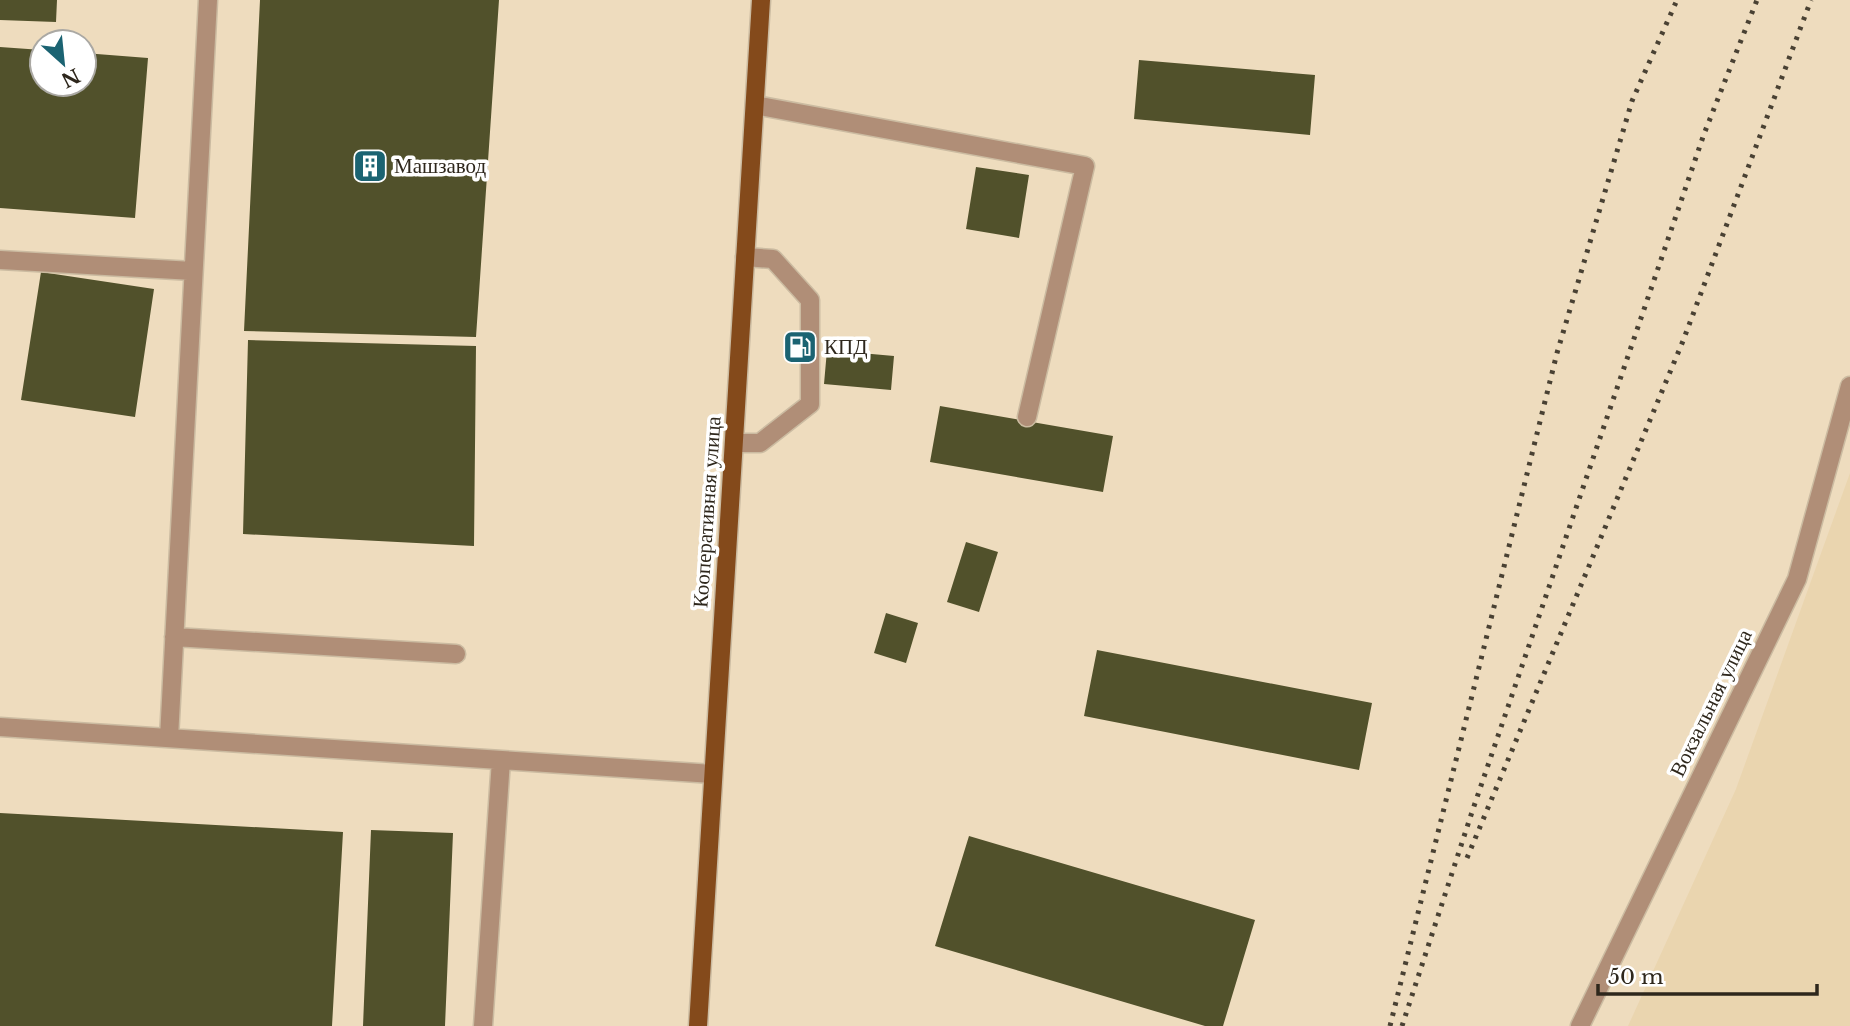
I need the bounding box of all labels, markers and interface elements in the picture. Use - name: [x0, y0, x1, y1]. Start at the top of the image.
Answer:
- north arrow: [28, 28, 98, 98]
- text: N: [57, 63, 84, 92]
- building icon: Машзавод: [351, 147, 389, 185]
- place label: Машзавод: [394, 153, 486, 179]
- fuel station icon: КПД: [781, 328, 819, 366]
- place label: КПД: [824, 334, 868, 360]
- street label: Кооперативная улица: [687, 415, 727, 609]
- street label: Вокзальная улица: [1664, 625, 1758, 781]
- scale bar: [1598, 953, 1817, 997]
- text: 50 m: [1608, 964, 1664, 990]

